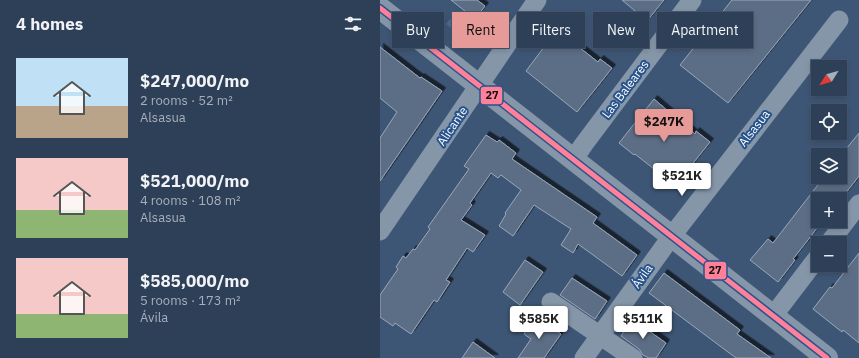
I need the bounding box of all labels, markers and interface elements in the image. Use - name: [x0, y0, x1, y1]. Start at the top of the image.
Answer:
- chip: Buy: [392, 12, 444, 48]
- chip: Rent: [452, 12, 509, 48]
- chip: Filters: [517, 12, 585, 48]
- chip: New: [593, 12, 649, 48]
- chip: Apartment: [657, 12, 753, 48]
- text: 4 homes: [16, 13, 83, 35]
- icon: filters: [342, 13, 364, 35]
- street label: Las Baleares: [598, 57, 652, 121]
- north arrow: [811, 60, 847, 96]
- map controls: [811, 60, 847, 272]
- text: $247,000/mo: [140, 70, 249, 92]
- icon: home: [48, 74, 96, 122]
- line badge: 27: [480, 86, 503, 105]
- text: 27: [485, 88, 499, 102]
- text: 2 rooms · 52 m²: [140, 92, 233, 109]
- street label: Alicante: [433, 103, 471, 148]
- button: locate: [811, 104, 847, 140]
- street label: Alsasua: [735, 106, 773, 149]
- text: Alsasua: [140, 109, 186, 126]
- pin: $247K: [636, 109, 692, 143]
- text: $247K: [644, 113, 684, 130]
- button: layers: [811, 148, 847, 184]
- pin: $521K: [654, 163, 710, 197]
- text: $521K: [662, 167, 702, 184]
- text: $521,000/mo: [140, 170, 249, 192]
- icon: home: [48, 174, 96, 222]
- text: 4 rooms · 108 m²: [140, 192, 241, 209]
- button: +: [811, 192, 847, 228]
- text: Alsasua: [140, 209, 186, 226]
- button: −: [811, 236, 847, 272]
- street label: Ávila: [628, 261, 656, 291]
- line badge: 27: [704, 261, 727, 280]
- text: 27: [708, 263, 722, 277]
- text: $585,000/mo: [140, 270, 249, 292]
- icon: home: [48, 274, 96, 322]
- text: 5 rooms · 173 m²: [140, 292, 241, 309]
- pin: $585K: [511, 306, 567, 340]
- pin: $511K: [615, 306, 671, 340]
- text: Ávila: [140, 309, 168, 326]
- text: $585K: [519, 310, 559, 327]
- text: $511K: [623, 310, 663, 327]

